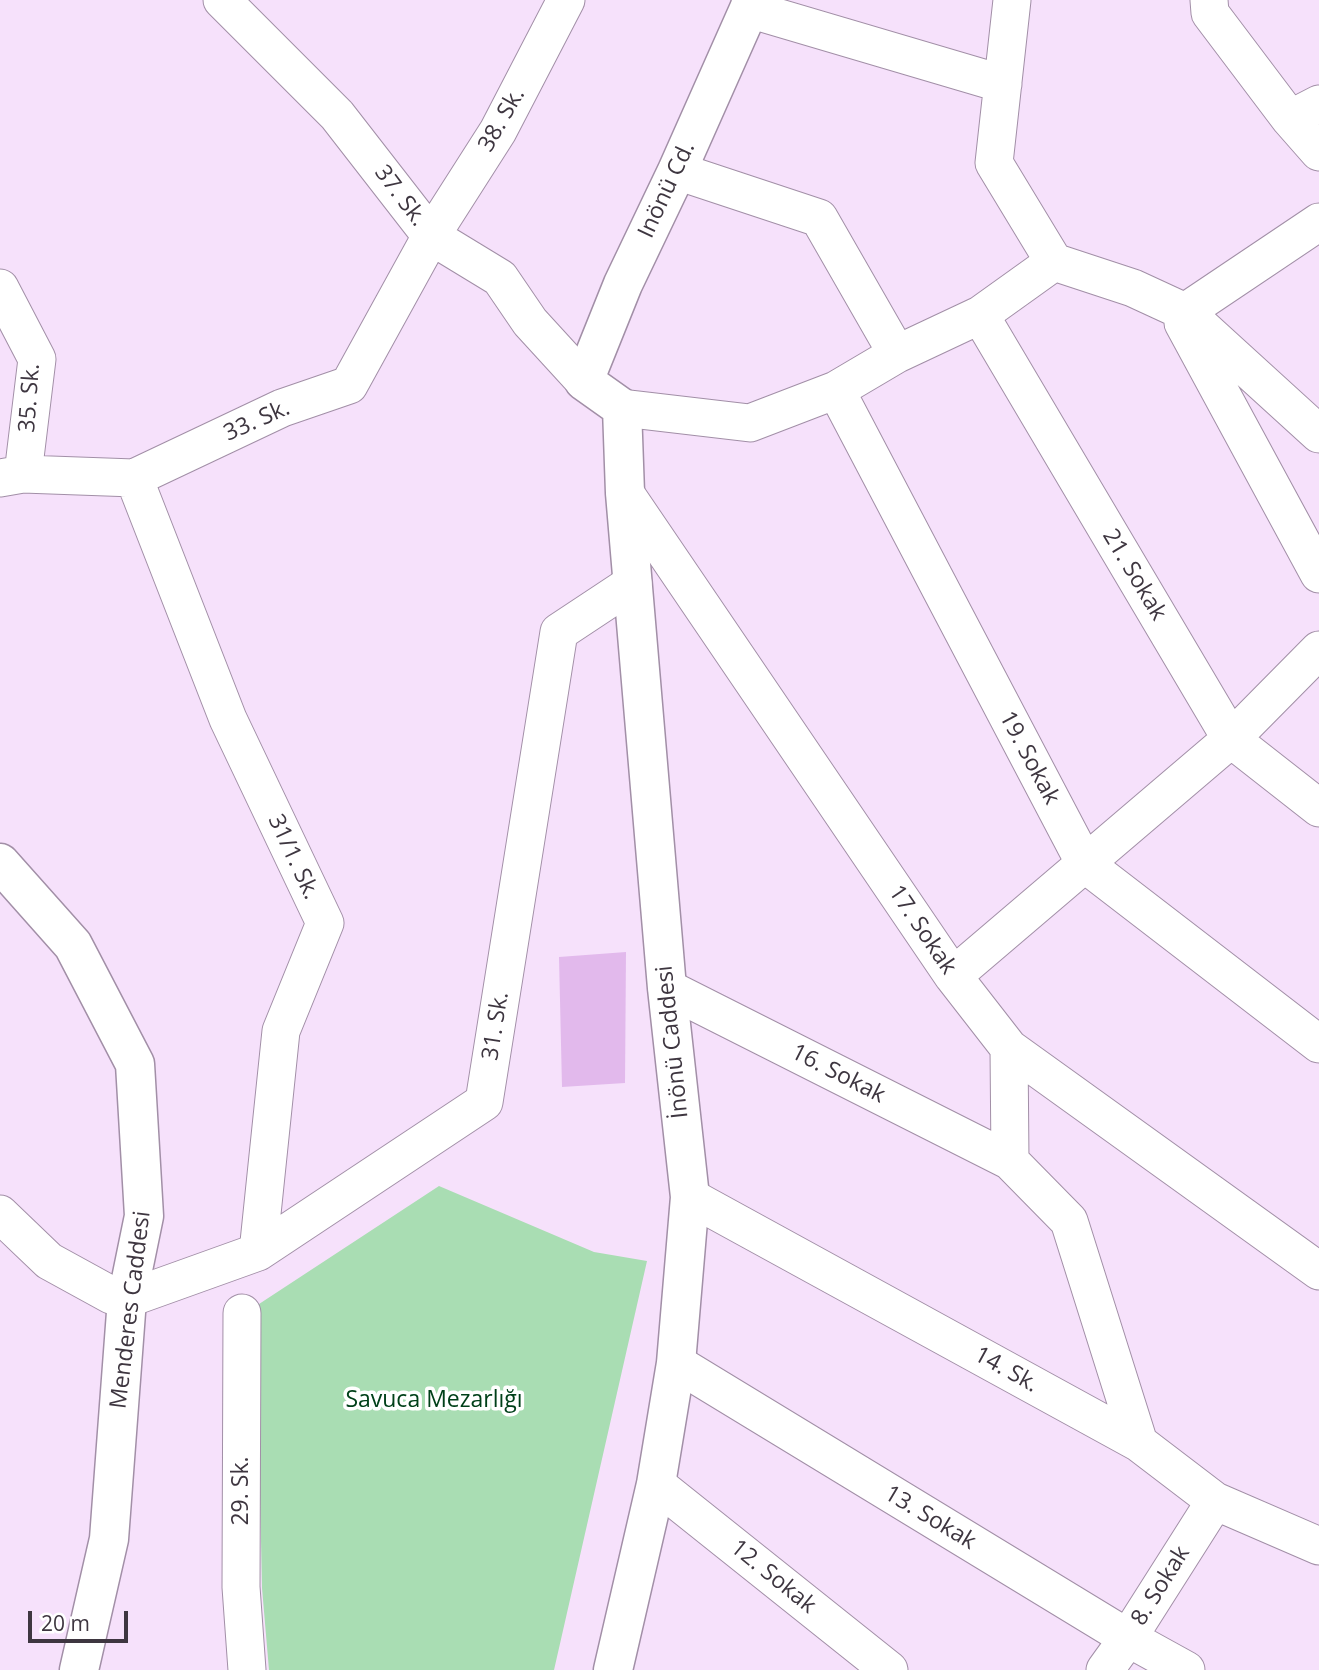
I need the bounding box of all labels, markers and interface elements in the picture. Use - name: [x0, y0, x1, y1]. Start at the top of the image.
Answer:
- street label: 38. Sk.: [473, 83, 531, 157]
- street label: Inönü Cd.: [633, 137, 701, 243]
- street label: 37. Sk.: [368, 160, 432, 232]
- street label: 35. Sk.: [14, 363, 46, 433]
- street label: 33. Sk.: [220, 394, 294, 448]
- street label: 21. Sokak: [1096, 524, 1172, 626]
- street label: 19. Sokak: [993, 707, 1065, 809]
- street label: 31/1. Sk.: [261, 810, 325, 904]
- street label: 17. Sokak: [882, 880, 962, 980]
- street label: İnönü Caddesi: [651, 964, 695, 1120]
- street label: 31. Sk.: [477, 990, 515, 1062]
- street label: 16. Sokak: [786, 1039, 890, 1109]
- street label: Menderes Caddesi: [105, 1210, 157, 1410]
- street label: 14. Sk.: [969, 1341, 1043, 1399]
- park label: Savuca Mezarlığı: [345, 1386, 523, 1414]
- street label: 29. Sk.: [227, 1456, 255, 1526]
- street label: 13. Sokak: [879, 1480, 981, 1556]
- street label: 12. Sokak: [725, 1534, 821, 1620]
- street label: 8. Sokak: [1126, 1541, 1196, 1631]
- scale bar: [32, 1596, 131, 1640]
- text: 20 m: [41, 1609, 90, 1637]

